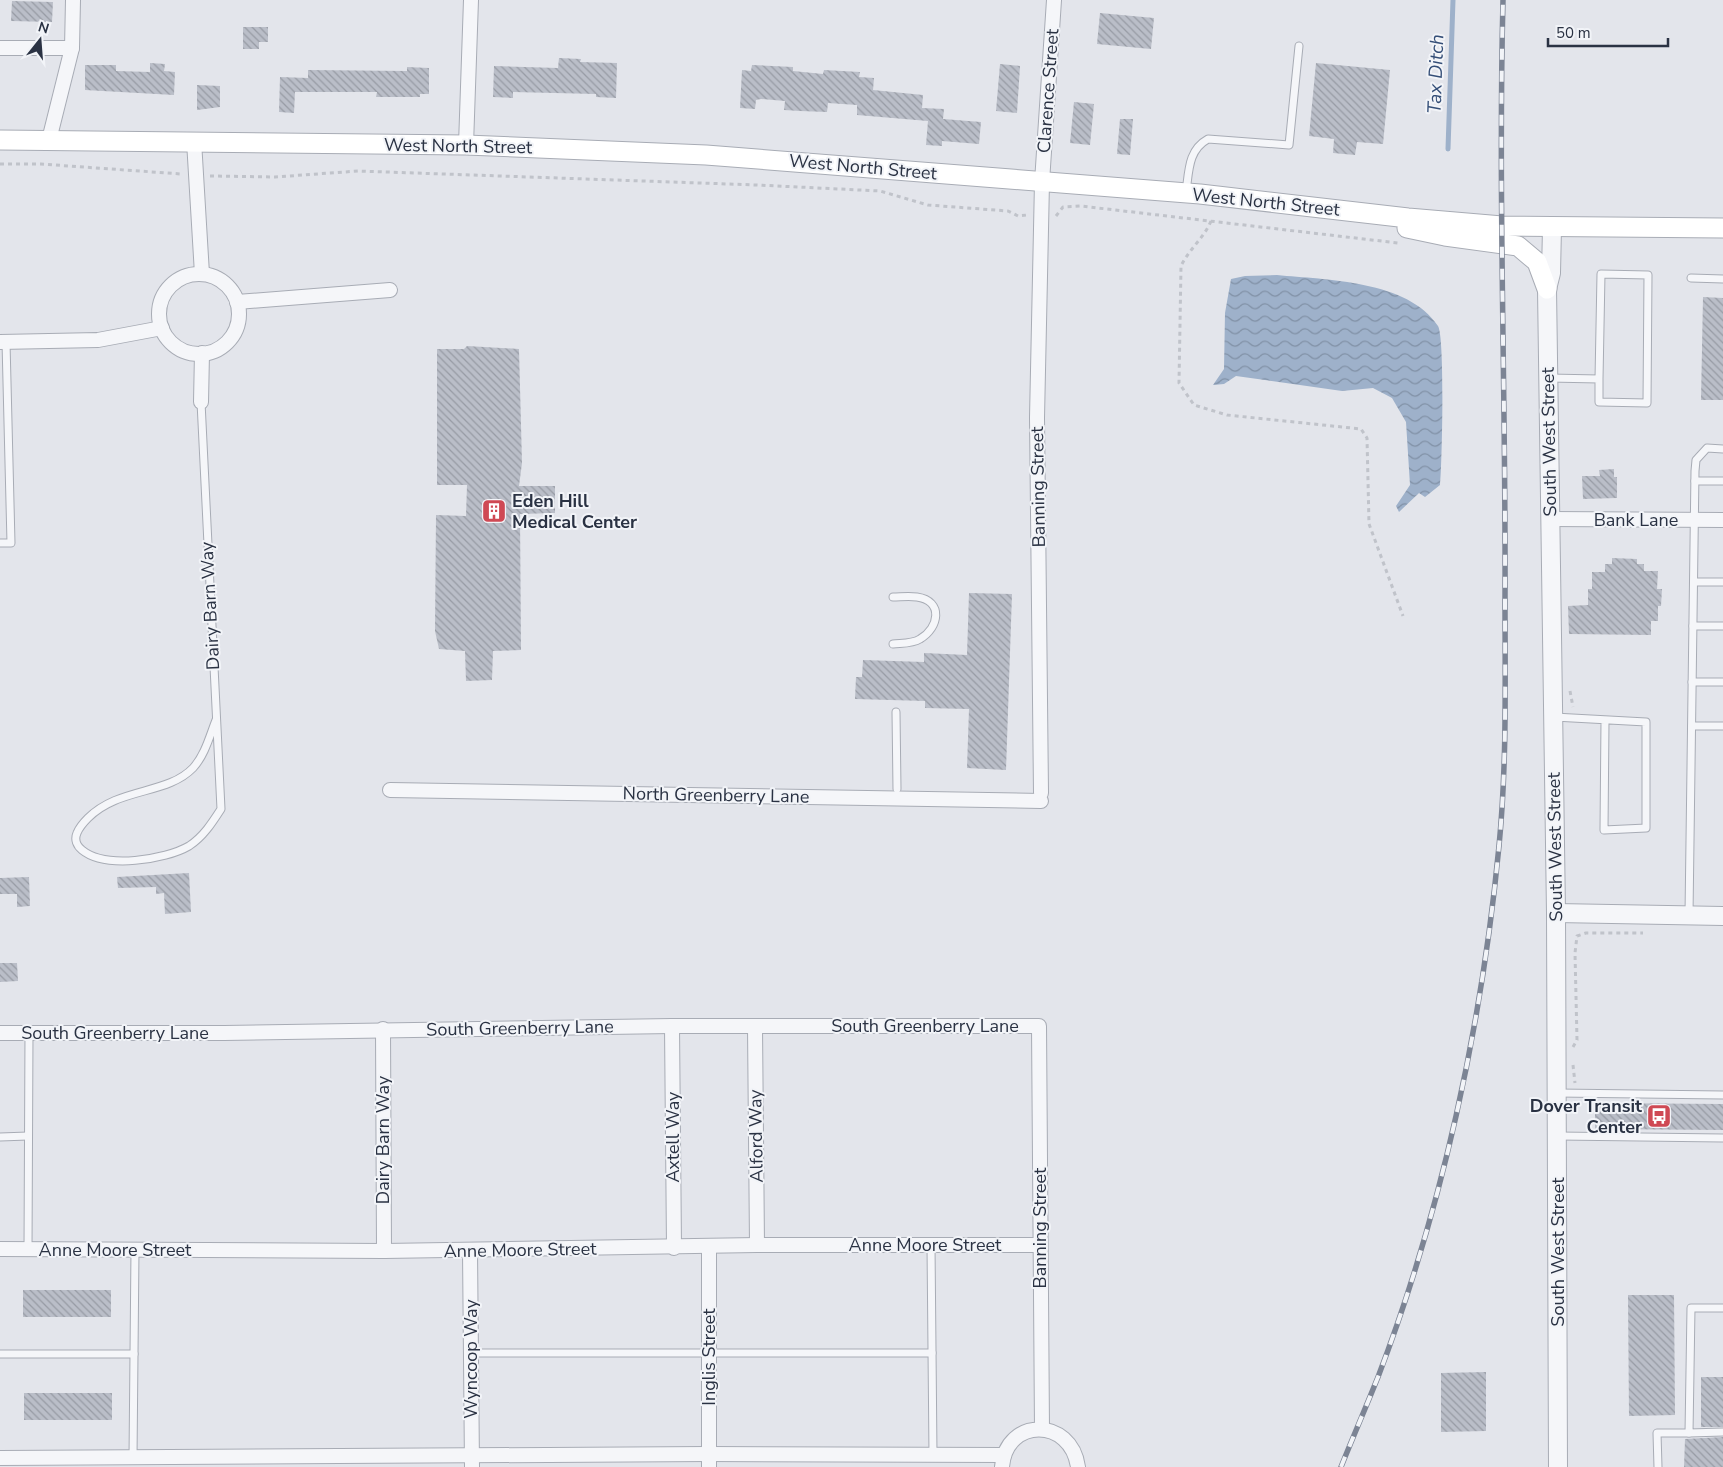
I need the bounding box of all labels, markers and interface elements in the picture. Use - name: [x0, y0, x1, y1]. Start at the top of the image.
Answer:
- north arrow: [15, 15, 65, 65]
- scale bar: [1548, 15, 1668, 47]
- text: N: [36, 17, 51, 39]
- text: 50 m: [1556, 23, 1591, 43]
- street label: Clarence Street: [1032, 27, 1064, 154]
- water label: Tax Ditch: [1422, 34, 1450, 114]
- street label: West North Street: [384, 133, 533, 159]
- street label: West North Street: [788, 149, 939, 185]
- street label: West North Street: [1191, 182, 1342, 222]
- street label: South West Street: [1536, 366, 1562, 517]
- street label: Banning Street: [1025, 426, 1051, 548]
- place label: Eden Hill Medical Center: [512, 489, 637, 534]
- building icon: Eden Hill Medical Center: [481, 498, 507, 524]
- street label: Bank Lane: [1594, 508, 1678, 532]
- street label: Dairy Barn Way: [195, 541, 225, 671]
- street label: South West Street: [1542, 771, 1568, 922]
- street label: North Greenberry Lane: [622, 781, 810, 809]
- street label: South Greenberry Lane: [426, 1014, 614, 1042]
- street label: South Greenberry Lane: [831, 1014, 1019, 1038]
- street label: South Greenberry Lane: [21, 1021, 209, 1045]
- street label: Dairy Barn Way: [371, 1075, 395, 1204]
- street label: Alford Way: [743, 1089, 769, 1183]
- street label: Axtell Way: [661, 1091, 685, 1182]
- place label: Dover Transit Center: [1530, 1094, 1642, 1139]
- bus stop icon: Dover Transit Center: [1646, 1103, 1672, 1129]
- street label: Banning Street: [1028, 1167, 1052, 1288]
- street label: South West Street: [1546, 1177, 1570, 1327]
- street label: Anne Moore Street: [849, 1233, 1002, 1257]
- street label: Anne Moore Street: [443, 1237, 597, 1263]
- street label: Anne Moore Street: [39, 1238, 192, 1262]
- street label: Wyncoop Way: [459, 1298, 483, 1419]
- street label: Inglis Street: [697, 1308, 721, 1406]

